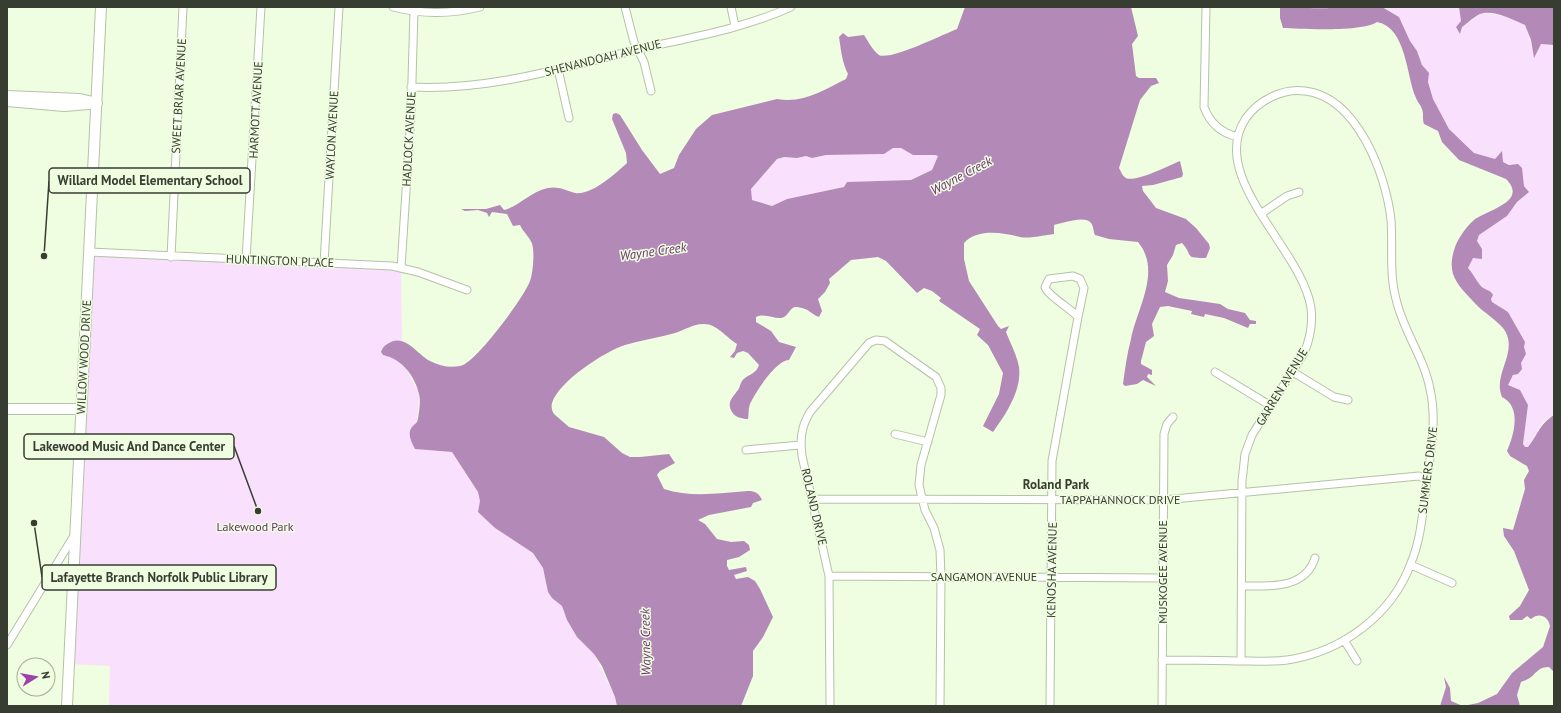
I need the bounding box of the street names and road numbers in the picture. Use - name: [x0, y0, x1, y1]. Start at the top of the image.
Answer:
- street label: SHENANDOAH AVENUE: [543, 36, 663, 79]
- street label: SWEET BRIAR AVENUE: [168, 38, 189, 154]
- street label: HARMOTT AVENUE: [245, 61, 266, 159]
- street label: WAYLON AVENUE: [322, 90, 341, 180]
- street label: HADLOCK AVENUE: [399, 91, 418, 187]
- street label: HUNTINGTON PLACE: [226, 251, 334, 270]
- street label: WILLOW WOOD DRIVE: [73, 299, 94, 415]
- street label: GARREN AVENUE: [1252, 345, 1311, 428]
- street label: SUMMERS DRIVE: [1415, 425, 1440, 515]
- street label: ROLAND DRIVE: [798, 467, 831, 547]
- street label: TAPPAHANNOCK DRIVE: [1060, 492, 1180, 507]
- street label: MUSKOGEE AVENUE: [1155, 520, 1170, 624]
- street label: KENOSHA AVENUE: [1043, 522, 1060, 618]
- street label: SANGAMON AVENUE: [931, 569, 1037, 584]

